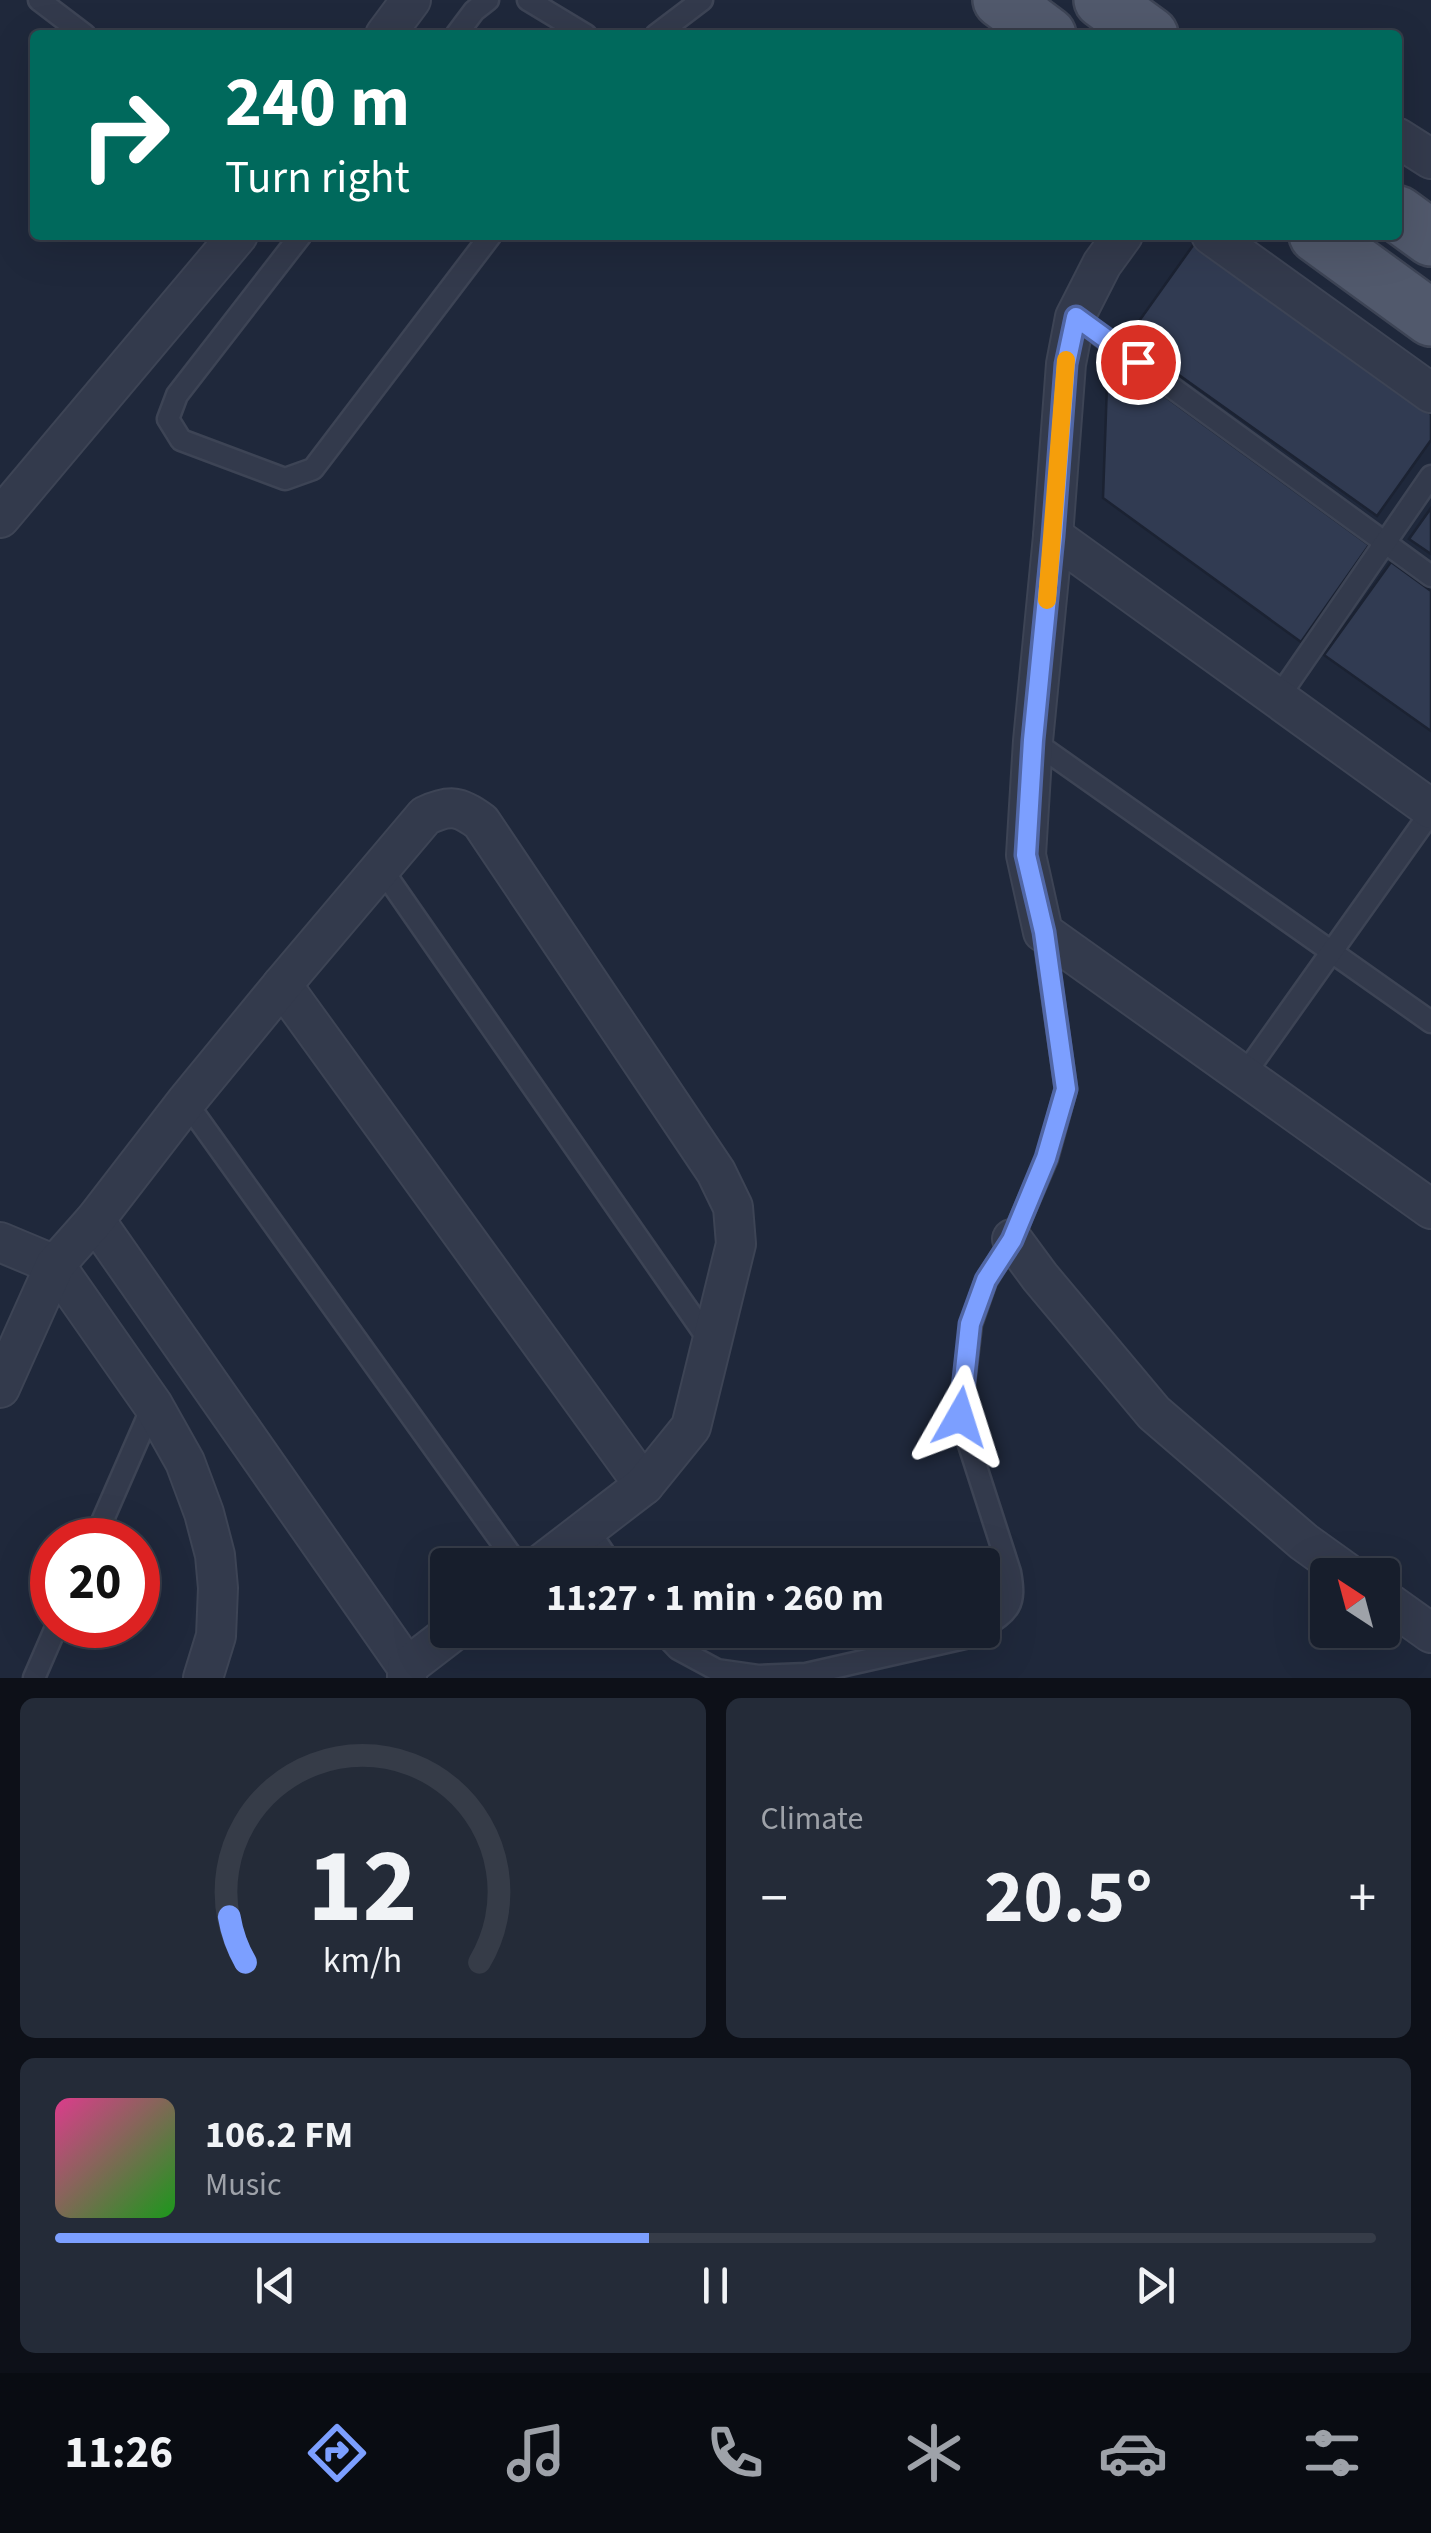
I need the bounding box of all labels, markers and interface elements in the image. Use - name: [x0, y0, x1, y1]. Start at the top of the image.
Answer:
- text: 240 m: [225, 53, 410, 153]
- icon: right: [60, 70, 190, 200]
- text: Turn right: [225, 146, 410, 210]
- pin: [1096, 320, 1181, 405]
- icon: arrive: [1111, 335, 1166, 390]
- position arrow: [908, 1365, 1012, 1469]
- speed limit sign: 20: [30, 1518, 160, 1648]
- north arrow: [1310, 1558, 1400, 1648]
- map controls: [1310, 1558, 1400, 1648]
- text: 11:27 · 1 min · 260 m: [546, 1571, 884, 1625]
- text: Climate: [761, 1796, 863, 1842]
- text: 12: [308, 1814, 418, 1962]
- text: 20.5°: [984, 1844, 1153, 1951]
- text: −: [761, 1860, 788, 1938]
- text: +: [1349, 1860, 1376, 1938]
- text: km/h: [323, 1935, 402, 1986]
- text: 106.2 FM: [205, 2108, 353, 2162]
- text: Music: [205, 2162, 282, 2208]
- icon: previous: [248, 2258, 303, 2313]
- icon: pause: [688, 2258, 743, 2313]
- icon: next: [1128, 2258, 1183, 2313]
- icon: directions: [302, 2418, 372, 2488]
- icon: music: [501, 2418, 571, 2488]
- icon: phone: [700, 2418, 770, 2488]
- icon: climate: [899, 2418, 969, 2488]
- icon: car: [1098, 2418, 1168, 2488]
- icon: filters: [1297, 2418, 1367, 2488]
- text: 11:26: [64, 2421, 173, 2485]

